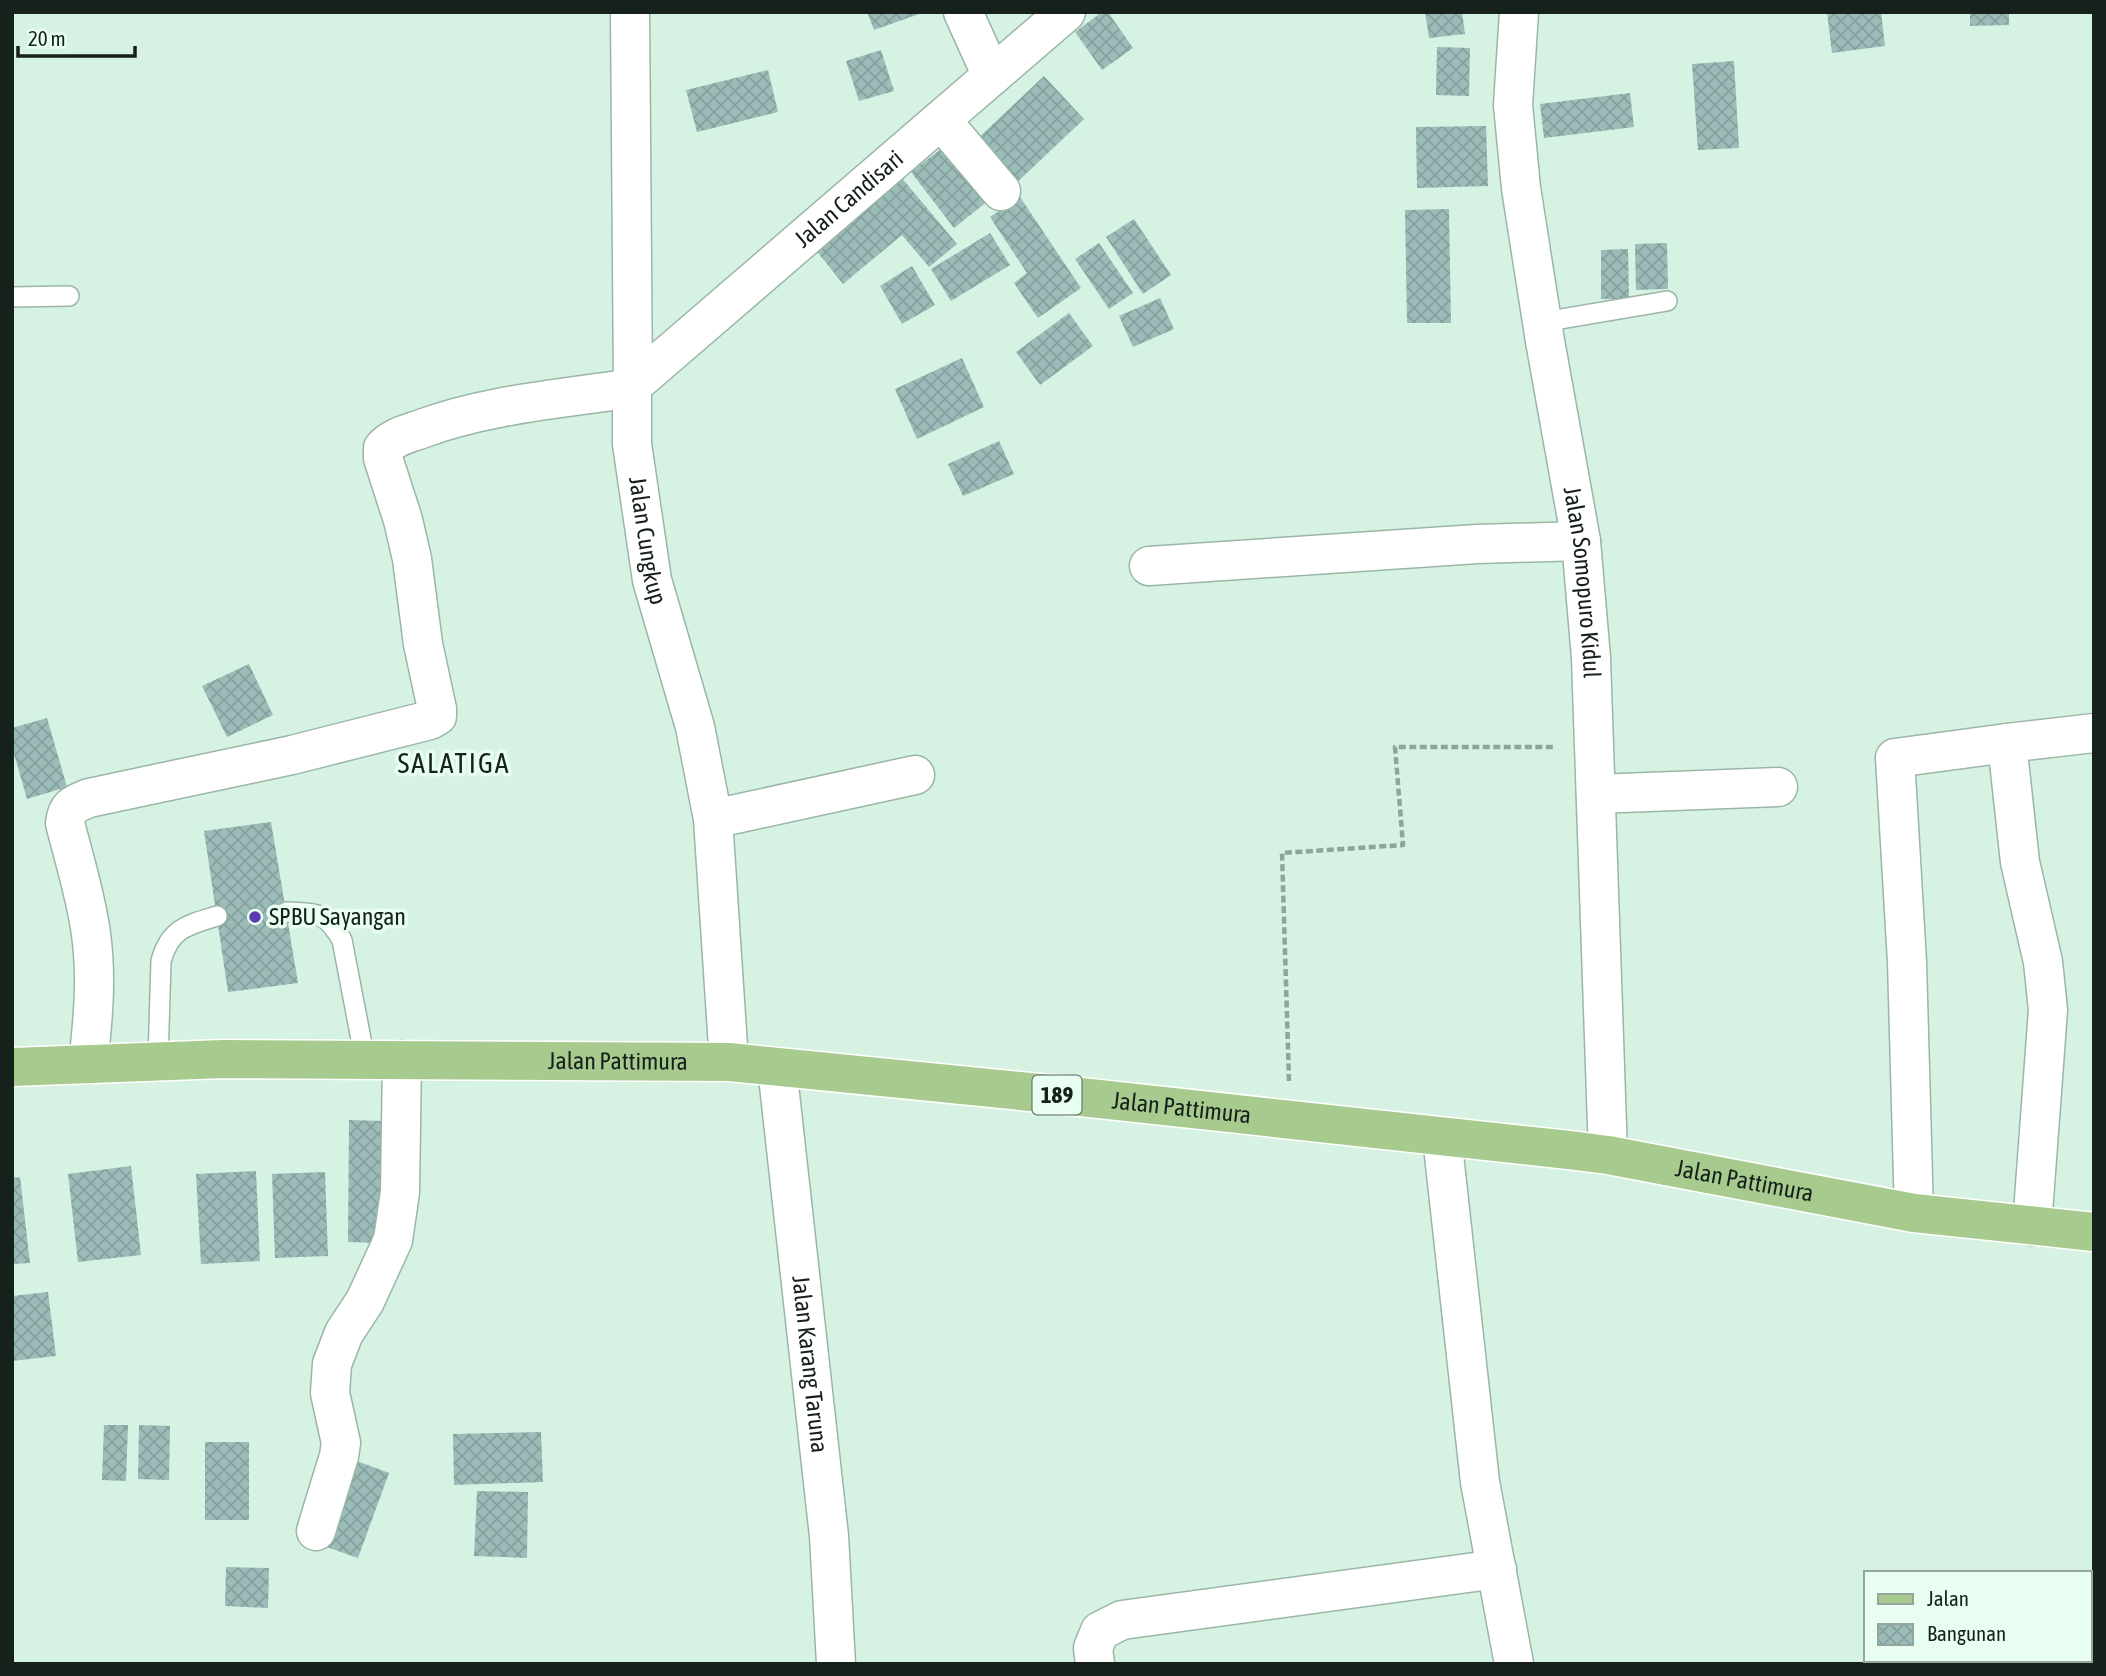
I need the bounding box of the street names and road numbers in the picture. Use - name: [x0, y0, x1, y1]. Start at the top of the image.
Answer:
- street label: Jalan Candisari: [789, 145, 908, 253]
- street label: Jalan Cungkup: [624, 475, 672, 608]
- street label: Jalan Somopuro Kidul: [1558, 484, 1606, 679]
- street label: Jalan Pattimura: [548, 1047, 688, 1075]
- road number: 189: [1032, 1076, 1082, 1114]
- street label: Jalan Pattimura: [1111, 1086, 1253, 1128]
- street label: Jalan Pattimura: [1673, 1154, 1816, 1207]
- street label: Jalan Karang Taruna: [787, 1274, 834, 1454]

